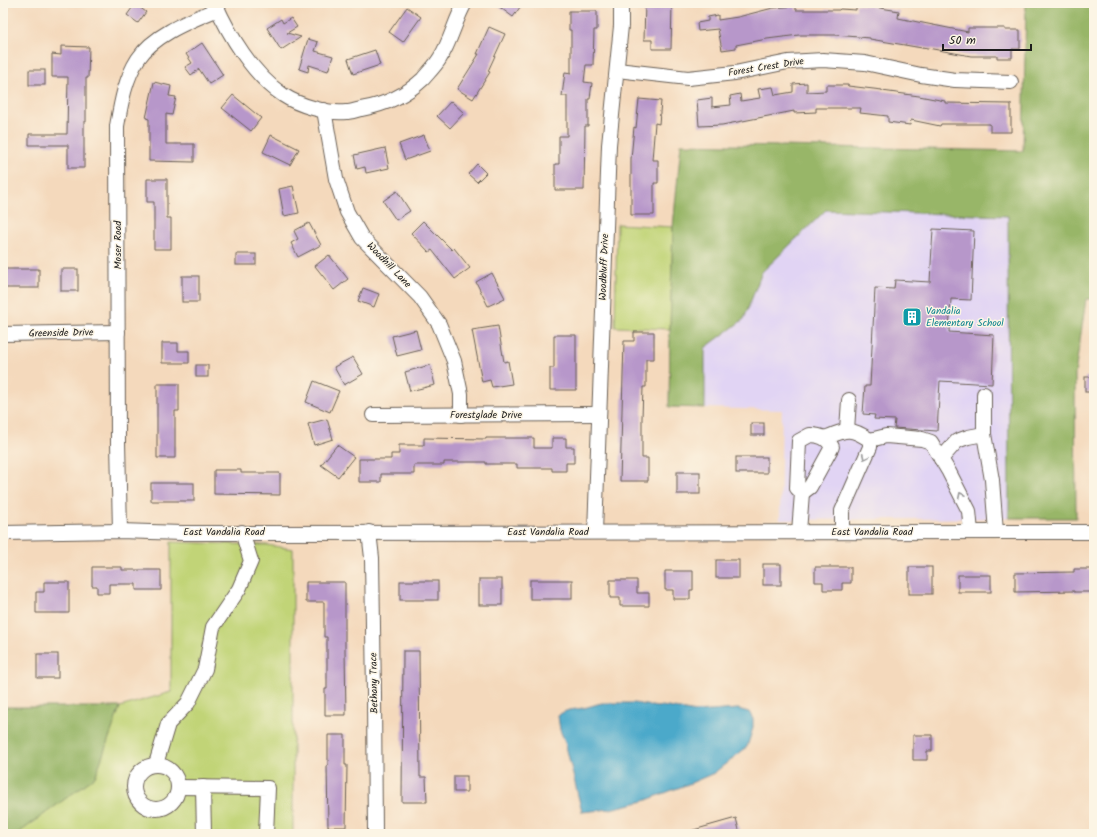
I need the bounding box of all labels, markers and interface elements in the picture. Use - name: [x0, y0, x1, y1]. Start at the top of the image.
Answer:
- scale bar: [943, 26, 1031, 52]
- text: 50 m: [949, 31, 976, 50]
- street label: Forest Crest Drive: [727, 53, 806, 81]
- street label: Moser Road: [110, 220, 126, 269]
- street label: Woodbluff Drive: [595, 233, 613, 301]
- street label: Woodhill Lane: [363, 238, 415, 292]
- place label: Vandalia Elementary School: [926, 303, 1004, 331]
- building icon: Vandalia Elementary School: [901, 306, 923, 328]
- street label: Greenside Drive: [28, 324, 94, 342]
- street label: Forestglade Drive: [450, 407, 522, 423]
- one-way arrow: [862, 453, 870, 460]
- one-way arrow: [958, 492, 966, 499]
- street label: East Vandalia Road: [183, 524, 266, 540]
- street label: East Vandalia Road: [507, 524, 590, 540]
- street label: East Vandalia Road: [831, 524, 914, 540]
- street label: Bethany Trace: [365, 652, 383, 714]

